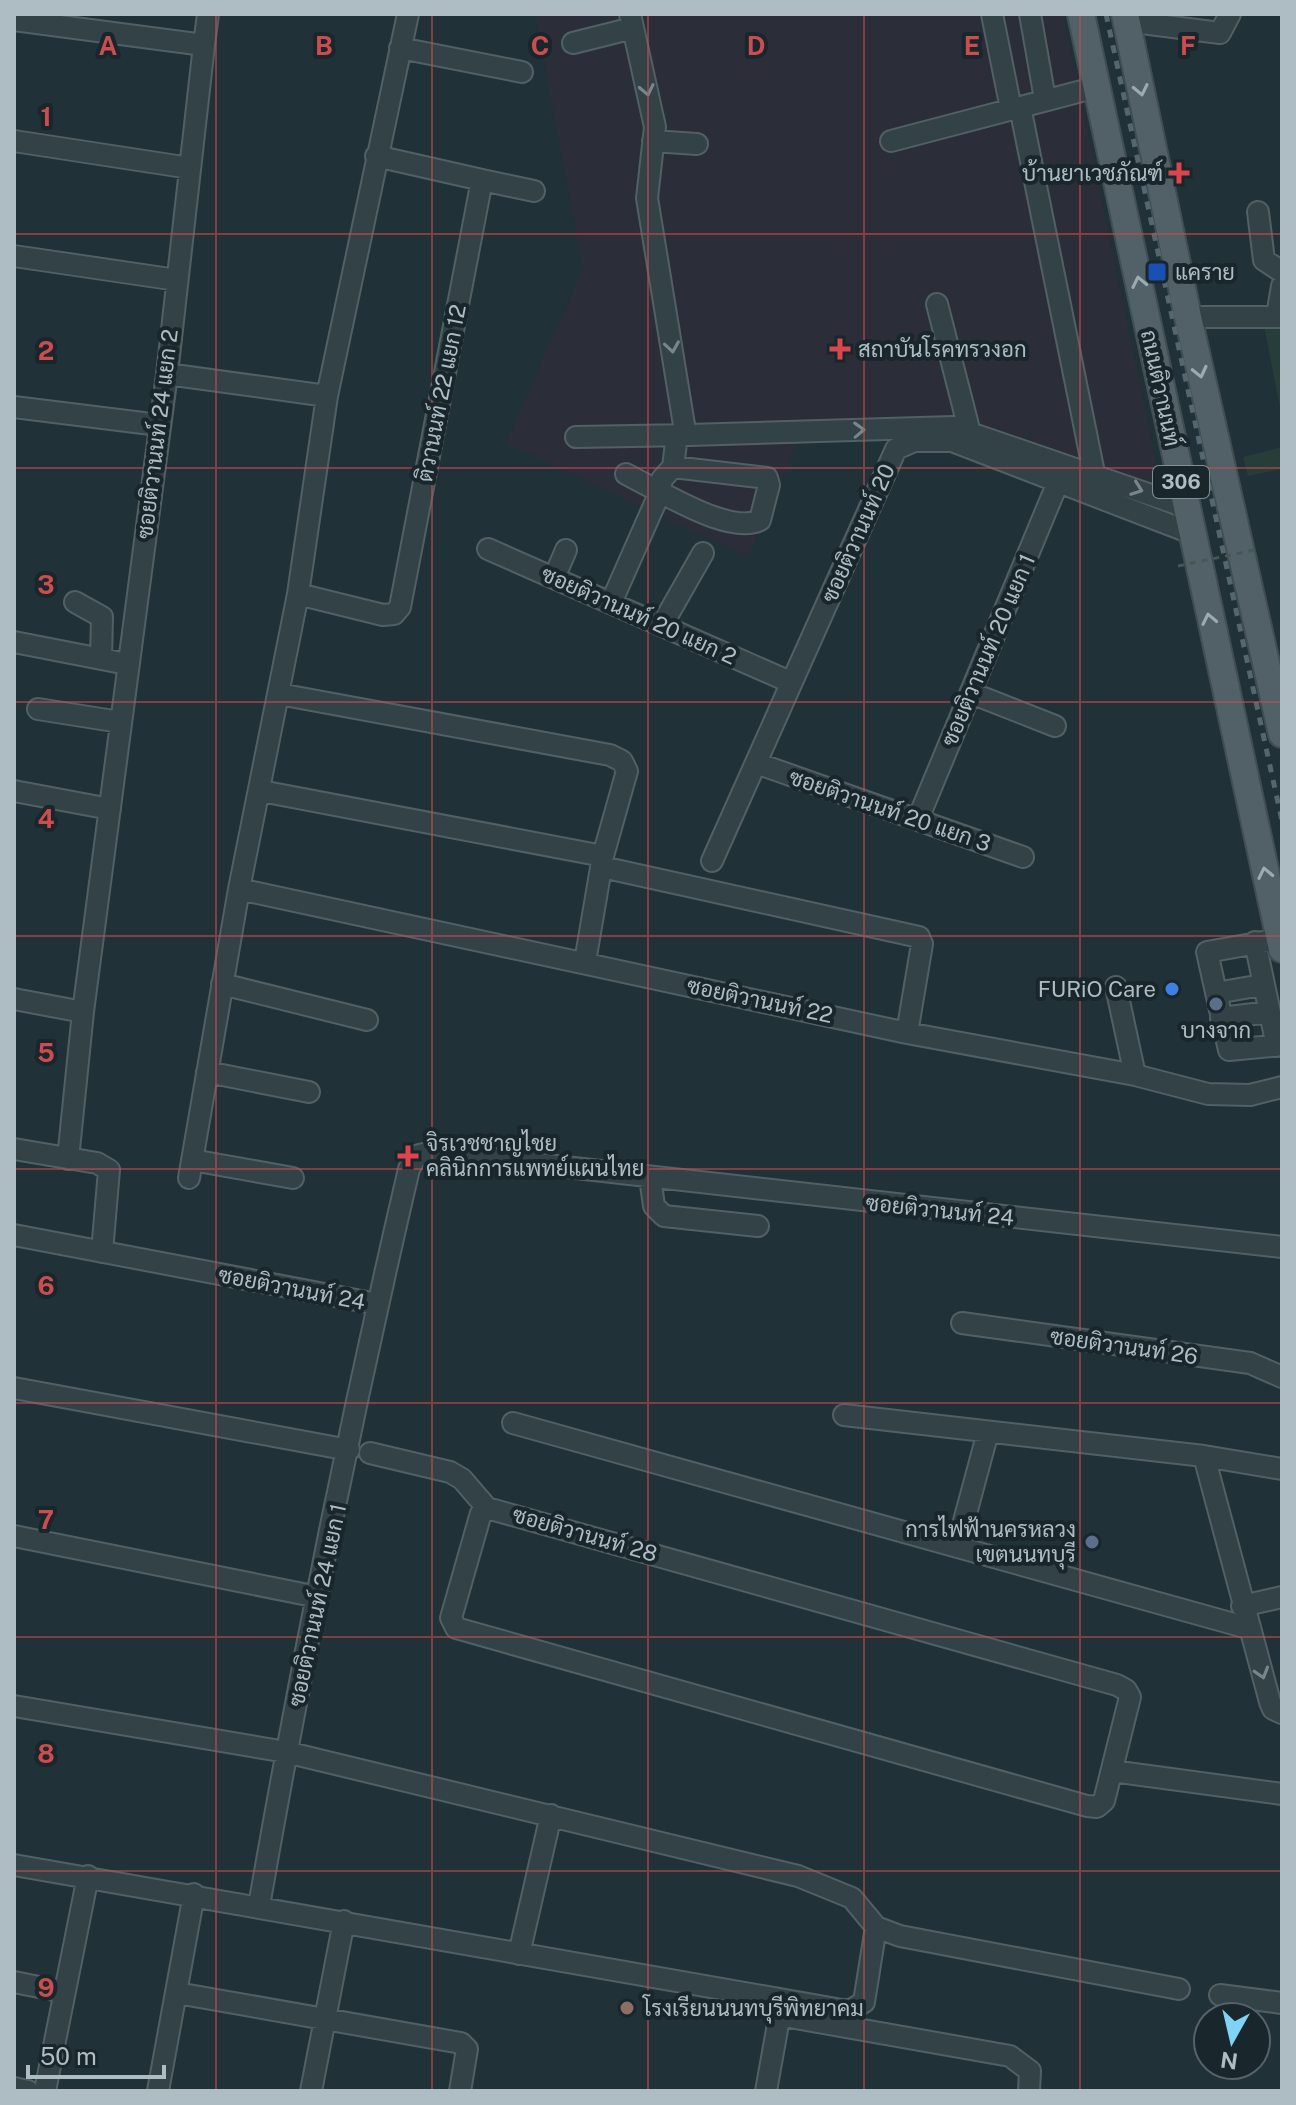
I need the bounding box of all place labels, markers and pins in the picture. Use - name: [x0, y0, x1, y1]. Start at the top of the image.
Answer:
- place label: บ้านยาเวชภัณฑ์: [1022, 159, 1163, 186]
- marker: บ้านยาเวชภัณฑ์: [1170, 164, 1188, 182]
- place label: แคราย: [1175, 259, 1235, 285]
- marker: แคราย: [1146, 261, 1168, 283]
- place label: สถาบันโรคทรวงอก: [858, 335, 1027, 362]
- marker: สถาบันโรคทรวงอก: [829, 338, 851, 360]
- place label: FURiO Care: [1038, 976, 1156, 1002]
- marker: FURiO Care: [1163, 980, 1181, 998]
- marker: บางจาก: [1207, 995, 1225, 1013]
- place label: บางจาก: [1181, 1017, 1251, 1043]
- place label: จิรเวชชาญไชย คลินิกการแพทย์แผนไทย: [426, 1129, 644, 1181]
- marker: จิรเวชชาญไชย คลินิกการแพทย์แผนไทย: [397, 1145, 419, 1167]
- place label: การไฟฟ้านครหลวง เขตนนทบุรี: [905, 1515, 1076, 1570]
- marker: การไฟฟ้านครหลวง เขตนนทบุรี: [1083, 1533, 1101, 1551]
- place label: โรงเรียนนนทบุรีพิทยาคม: [642, 1994, 864, 2024]
- marker: โรงเรียนนนทบุรีพิทยาคม: [618, 1999, 636, 2017]

